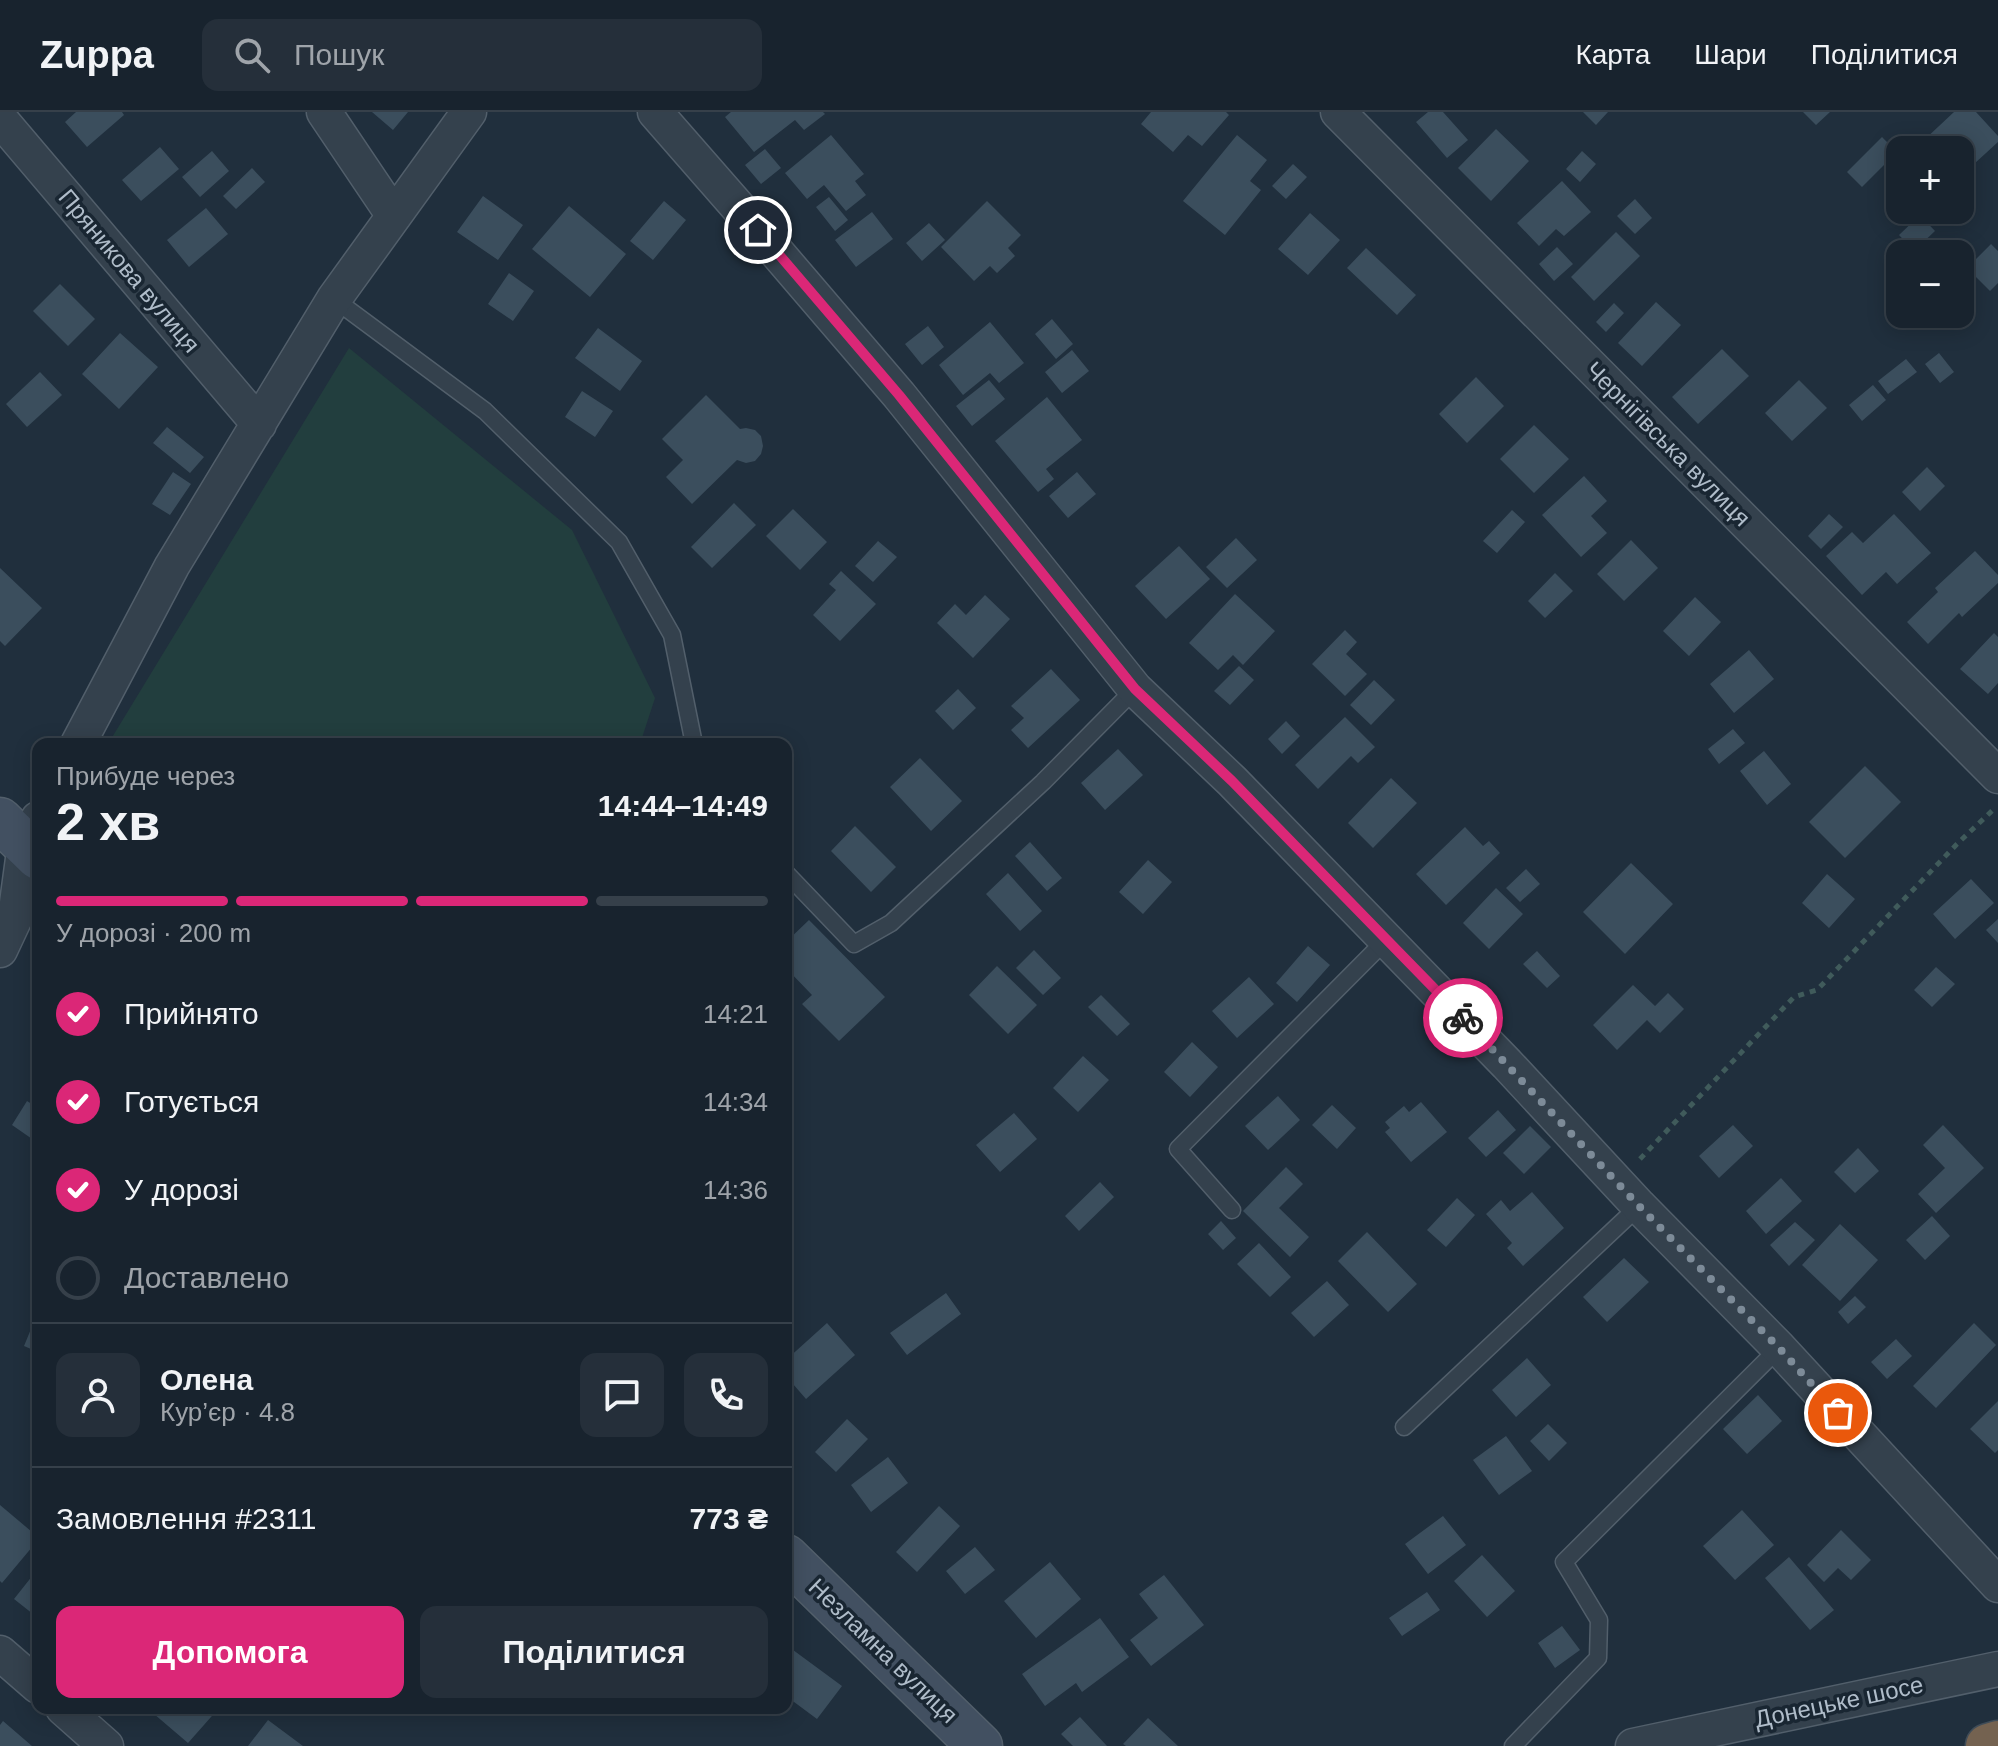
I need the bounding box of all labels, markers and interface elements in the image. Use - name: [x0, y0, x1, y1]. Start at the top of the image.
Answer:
- search box: [202, 19, 762, 91]
- icon: search: [230, 33, 274, 77]
- text: Zuppa: [40, 34, 154, 76]
- text: Пошук: [294, 38, 384, 71]
- text: Карта: [1575, 39, 1650, 70]
- text: Шари: [1694, 39, 1767, 70]
- text: Поділитися: [1811, 39, 1958, 70]
- map controls: [1886, 136, 1974, 328]
- button: +: [1886, 136, 1974, 224]
- street label: Пряникова вулиця: [53, 184, 205, 358]
- pin: [724, 196, 792, 264]
- icon: home: [736, 208, 780, 252]
- button: −: [1886, 240, 1974, 328]
- street label: Чернігівська вулиця: [1581, 356, 1756, 531]
- text: Прибуде через: [56, 761, 235, 791]
- text: 14:44–14:49: [598, 789, 768, 822]
- text: 2 хв: [56, 793, 160, 851]
- text: У дорозі · 200 m: [56, 918, 251, 948]
- courier: [1423, 978, 1503, 1058]
- icon: check: [56, 992, 100, 1036]
- icon: bike: [1441, 996, 1485, 1040]
- text: Прийнято: [124, 997, 259, 1030]
- text: 14:21: [703, 999, 768, 1029]
- icon: check: [56, 1080, 100, 1124]
- text: Готується: [124, 1085, 259, 1118]
- text: 14:34: [703, 1087, 768, 1117]
- icon: check: [56, 1168, 100, 1212]
- text: У дорозі: [124, 1173, 239, 1206]
- text: 14:36: [703, 1175, 768, 1205]
- text: Доставлено: [124, 1261, 289, 1294]
- button: person: [56, 1353, 140, 1437]
- button: chat: [580, 1353, 664, 1437]
- button: phone: [684, 1353, 768, 1437]
- text: Олена: [160, 1363, 253, 1396]
- pin: [1804, 1379, 1872, 1447]
- icon: bag: [1816, 1391, 1860, 1435]
- text: Кур’єр · 4.8: [160, 1397, 295, 1427]
- text: Замовлення #2311: [56, 1502, 316, 1535]
- text: 773 ₴: [690, 1502, 768, 1535]
- street label: Незламна вулиця: [804, 1573, 963, 1728]
- button: Допомога: [56, 1606, 404, 1698]
- button: Поділитися: [420, 1606, 768, 1698]
- street label: Донецьке шосе: [1752, 1670, 1926, 1733]

